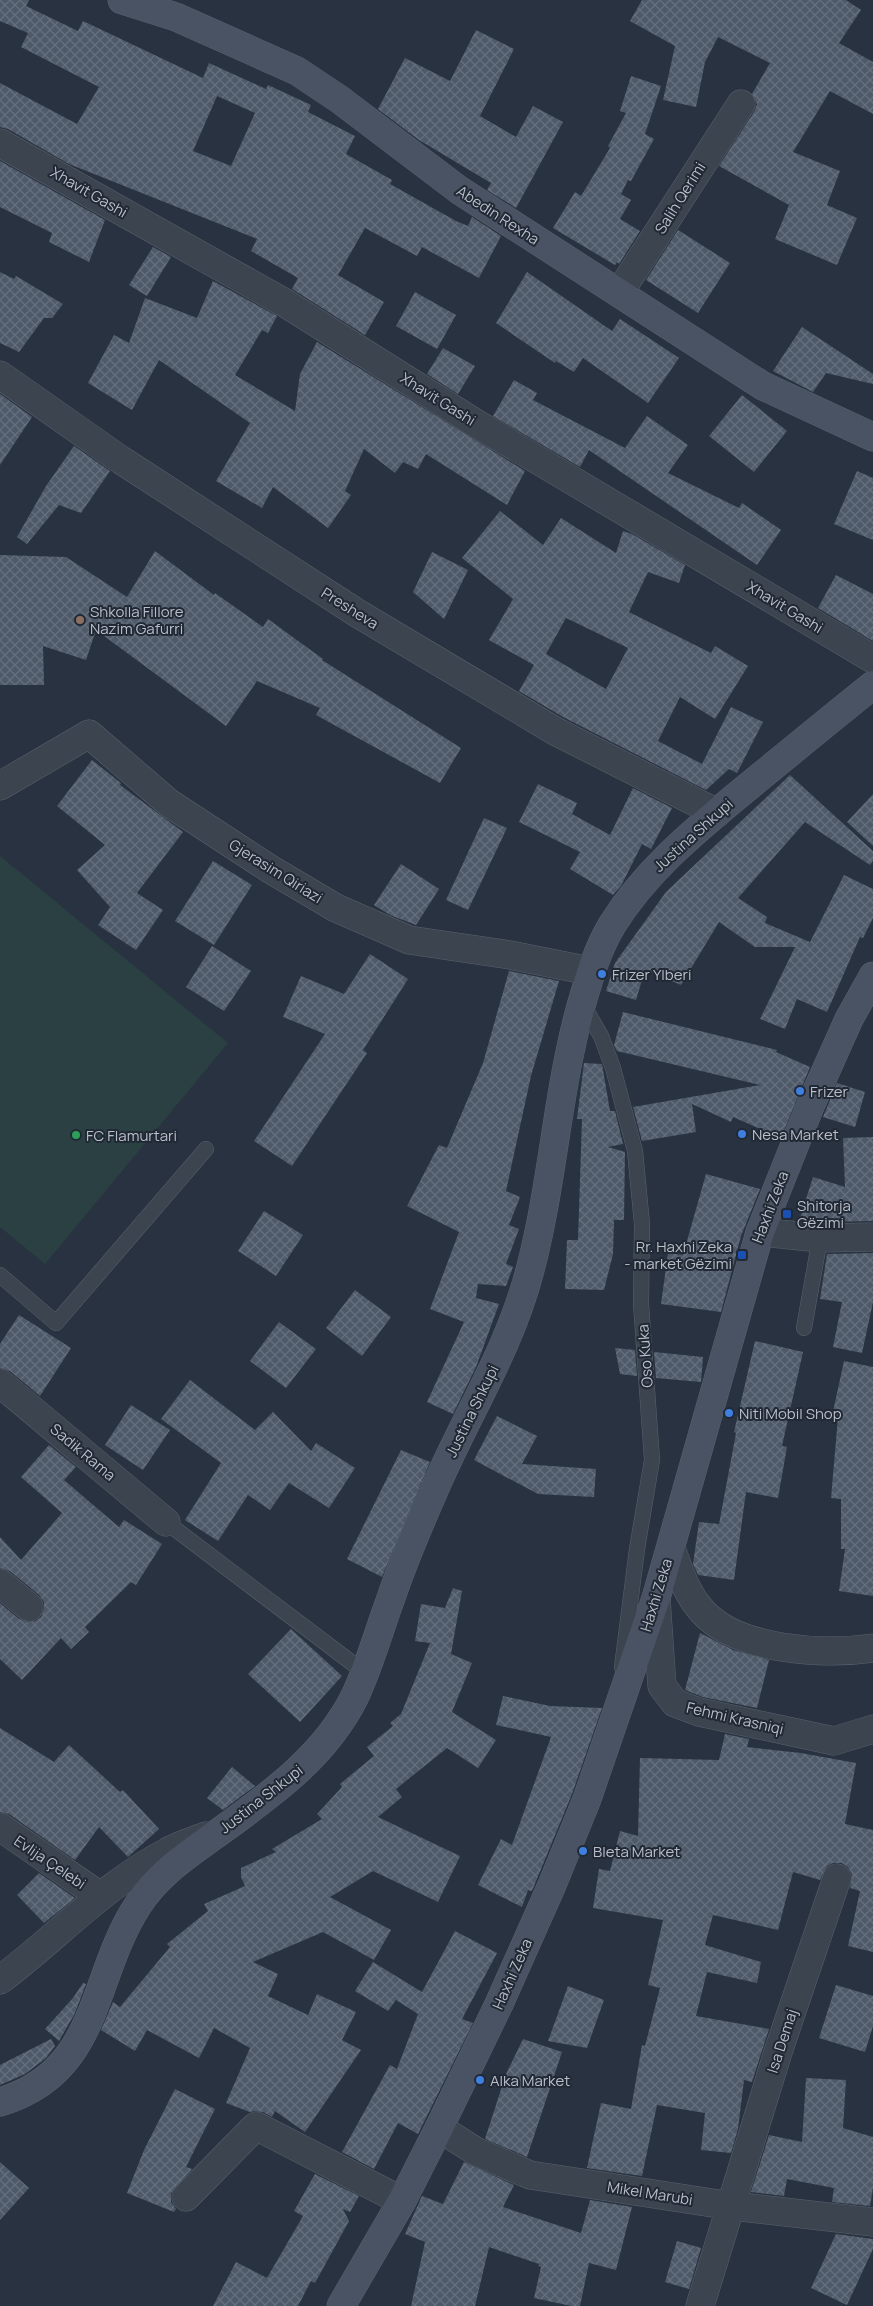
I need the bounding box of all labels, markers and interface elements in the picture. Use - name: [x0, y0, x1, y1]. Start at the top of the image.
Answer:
- street label: Salih Qerimi: [650, 158, 710, 238]
- street label: Xhavit Gashi: [47, 162, 131, 222]
- street label: Abedin Rexha: [453, 180, 543, 250]
- street label: Xhavit Gashi: [396, 367, 480, 431]
- street label: Xhavit Gashi: [743, 576, 827, 638]
- street label: Presheva: [317, 582, 383, 634]
- place label: Shkolla Fillore Nazim Gafurri: [90, 601, 184, 639]
- marker: Shkolla Fillore Nazim Gafurri: [74, 614, 86, 626]
- street label: Justina Shkupi: [649, 794, 737, 876]
- street label: Gjerasim Qiriazi: [225, 834, 327, 908]
- place label: Frizer Ylberi: [612, 964, 691, 985]
- marker: Frizer Ylberi: [596, 968, 608, 980]
- place label: Frizer: [810, 1081, 849, 1102]
- marker: Frizer: [794, 1085, 806, 1097]
- place label: Nesa Market: [752, 1124, 839, 1145]
- place label: FC Flamurtari: [86, 1125, 177, 1146]
- marker: Nesa Market: [736, 1128, 748, 1140]
- marker: FC Flamurtari: [70, 1129, 82, 1141]
- street label: Haxhi Zeka: [747, 1168, 793, 1246]
- place label: Shitorja Gëzimi: [797, 1195, 851, 1233]
- marker: Shitorja Gëzimi: [781, 1208, 793, 1220]
- place label: Rr. Haxhi Zeka - market Gëzimi: [624, 1236, 732, 1274]
- marker: Rr. Haxhi Zeka - market Gëzimi: [736, 1249, 748, 1261]
- street label: Oso Kuka: [632, 1324, 658, 1388]
- street label: Justina Shkupi: [441, 1361, 503, 1461]
- place label: Niti Mobil Shop: [739, 1403, 842, 1424]
- marker: Niti Mobil Shop: [723, 1407, 735, 1419]
- street label: Sadik Rama: [46, 1418, 120, 1486]
- street label: Haxhi Zeka: [635, 1556, 677, 1634]
- street label: Fehmi Krasniqi: [684, 1697, 786, 1739]
- street label: Justina Shkupi: [215, 1760, 307, 1838]
- street label: Evlija Çelebi: [10, 1830, 90, 1894]
- place label: Bleta Market: [593, 1841, 680, 1862]
- marker: Bleta Market: [577, 1845, 589, 1857]
- street label: Haxhi Zeka: [487, 1935, 537, 2013]
- street label: Isa Demaj: [762, 2006, 802, 2076]
- place label: Alka Market: [490, 2070, 570, 2091]
- marker: Alka Market: [474, 2074, 486, 2086]
- street label: Mikel Marubi: [606, 2176, 694, 2210]

